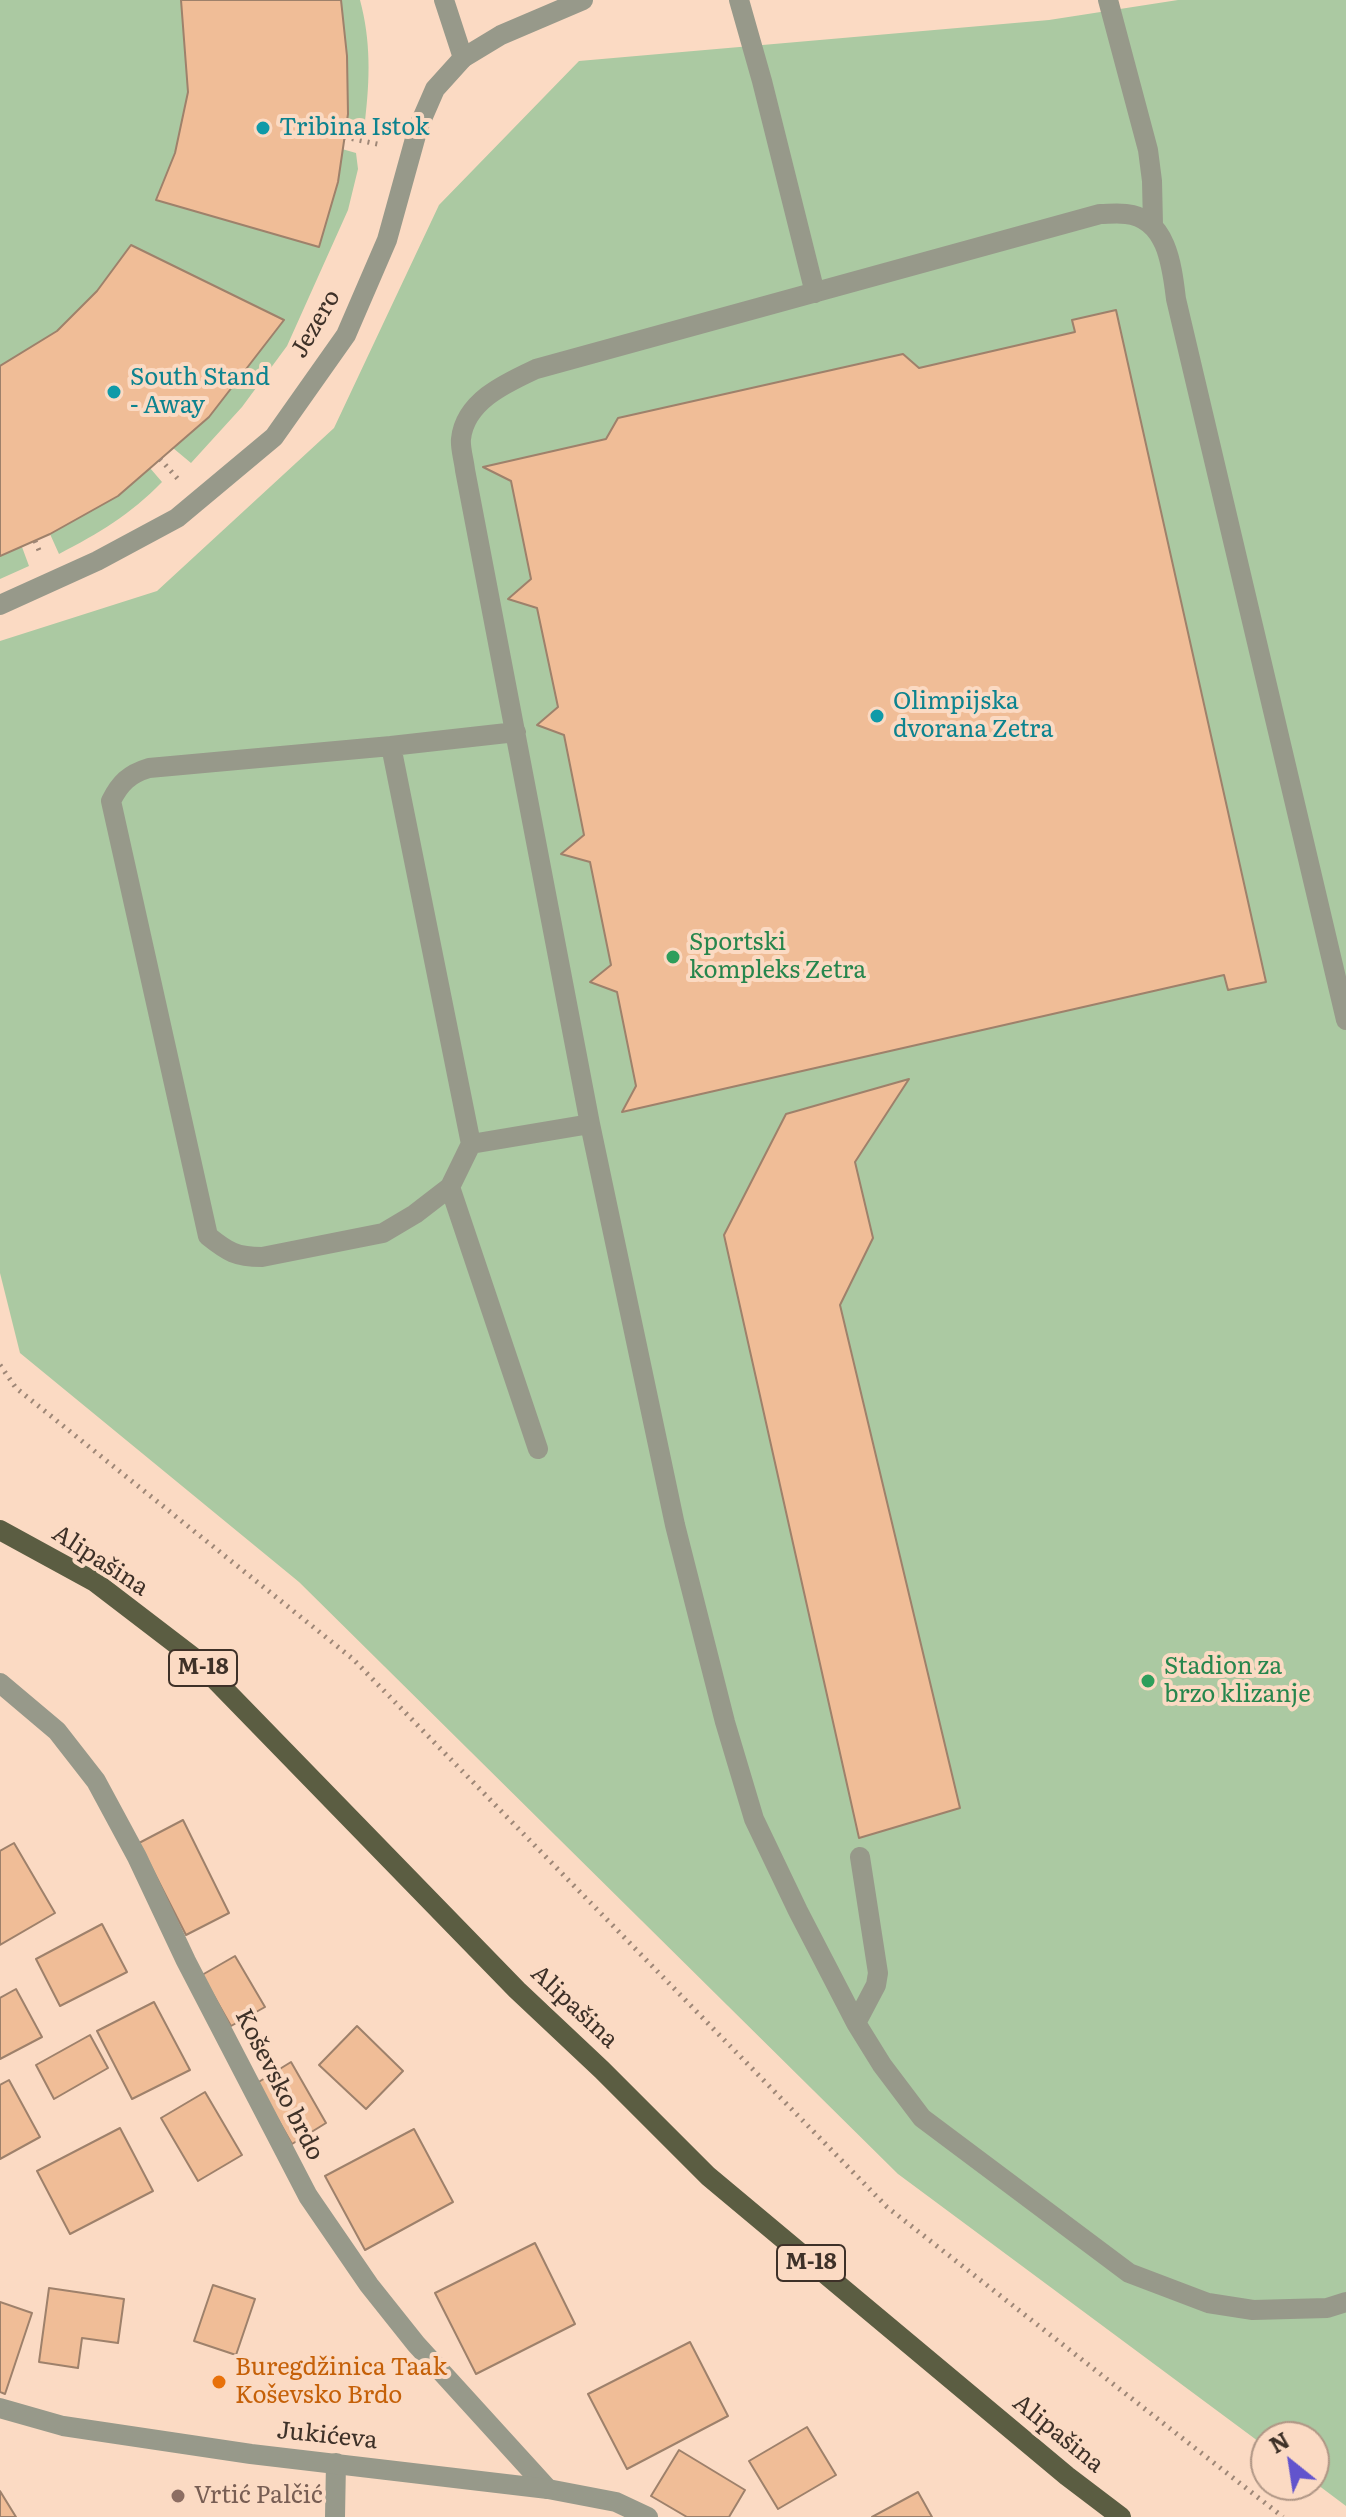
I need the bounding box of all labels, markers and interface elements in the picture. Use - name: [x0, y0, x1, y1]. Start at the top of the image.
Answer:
- place label: Tribina Istok: [279, 114, 429, 142]
- marker: Tribina Istok: [254, 119, 272, 137]
- street label: Jezero: [285, 285, 347, 363]
- place label: South Stand - Away: [130, 364, 270, 420]
- marker: South Stand - Away: [105, 383, 123, 401]
- place label: Olimpijska dvorana Zetra: [893, 688, 1053, 744]
- marker: Olimpijska dvorana Zetra: [868, 707, 886, 725]
- place label: Sportski kompleks Zetra: [689, 929, 866, 985]
- marker: Sportski kompleks Zetra: [664, 948, 682, 966]
- street label: Alipašina: [47, 1519, 153, 1603]
- road number: M-18: [169, 1650, 237, 1686]
- place label: Stadion za brzo klizanje: [1164, 1653, 1311, 1709]
- marker: Stadion za brzo klizanje: [1139, 1672, 1157, 1690]
- street label: Alipašina: [524, 1959, 624, 2055]
- street label: Koševsko brdo: [229, 2005, 329, 2165]
- road number: M-18: [777, 2245, 845, 2281]
- place label: Buregdžinica Taak Koševsko Brdo: [235, 2354, 447, 2410]
- marker: Buregdžinica Taak Koševsko Brdo: [210, 2373, 228, 2391]
- street label: Alipašina: [1007, 2389, 1109, 2479]
- street label: Jukićeva: [275, 2416, 379, 2456]
- north arrow: [1250, 2421, 1330, 2501]
- text: N: [1263, 2423, 1295, 2460]
- place label: Vrtić Palčić: [194, 2482, 323, 2510]
- marker: Vrtić Palčić: [169, 2487, 187, 2505]

